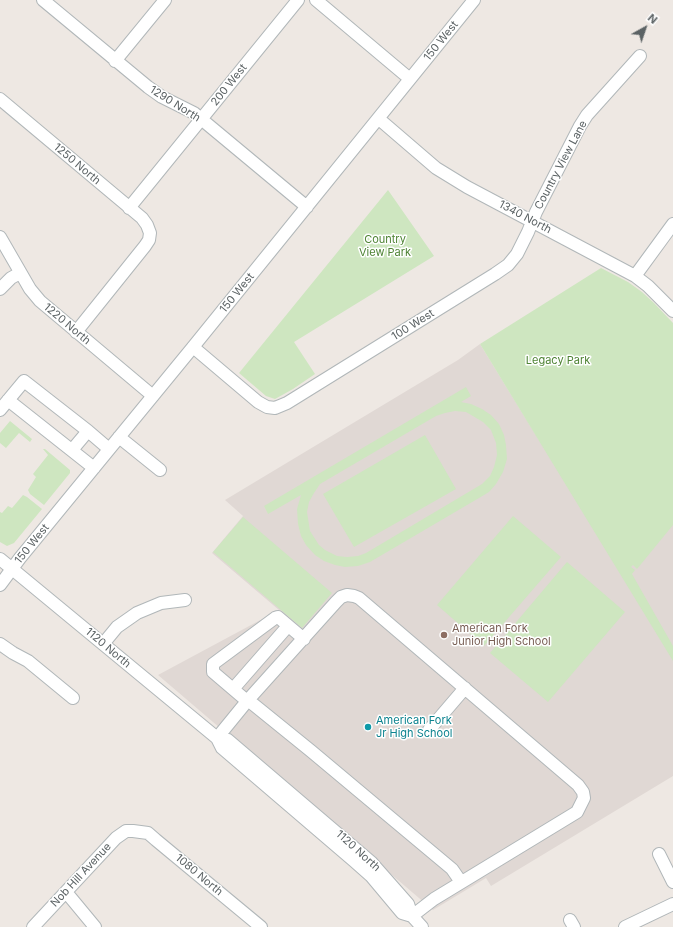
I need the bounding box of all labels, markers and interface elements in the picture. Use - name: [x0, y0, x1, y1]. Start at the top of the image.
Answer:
- north arrow: [625, 8, 665, 48]
- text: N: [645, 11, 660, 27]
- street label: 150 West: [421, 18, 461, 64]
- street label: 200 West: [208, 62, 250, 108]
- street label: 1290 North: [147, 83, 203, 125]
- street label: Country View Lane: [532, 118, 590, 212]
- street label: 1250 North: [51, 141, 103, 187]
- street label: 1340 North: [496, 198, 554, 236]
- park label: Country View Park: [359, 233, 411, 259]
- street label: 150 West: [217, 270, 257, 316]
- street label: 1220 North: [41, 301, 93, 347]
- street label: 100 West: [389, 307, 437, 343]
- park label: Legacy Park: [526, 354, 590, 368]
- street label: 150 West: [12, 521, 52, 567]
- place label: American Fork Junior High School: [452, 622, 551, 648]
- street label: 1120 North: [83, 625, 133, 671]
- marker: American Fork Junior High School: [439, 630, 449, 640]
- place label: American Fork Jr High School: [376, 714, 452, 740]
- marker: American Fork Jr High School: [363, 722, 373, 732]
- street label: 1120 North: [333, 828, 383, 874]
- street label: Nob Hill Avenue: [48, 840, 114, 910]
- street label: 1080 North: [173, 851, 225, 899]

